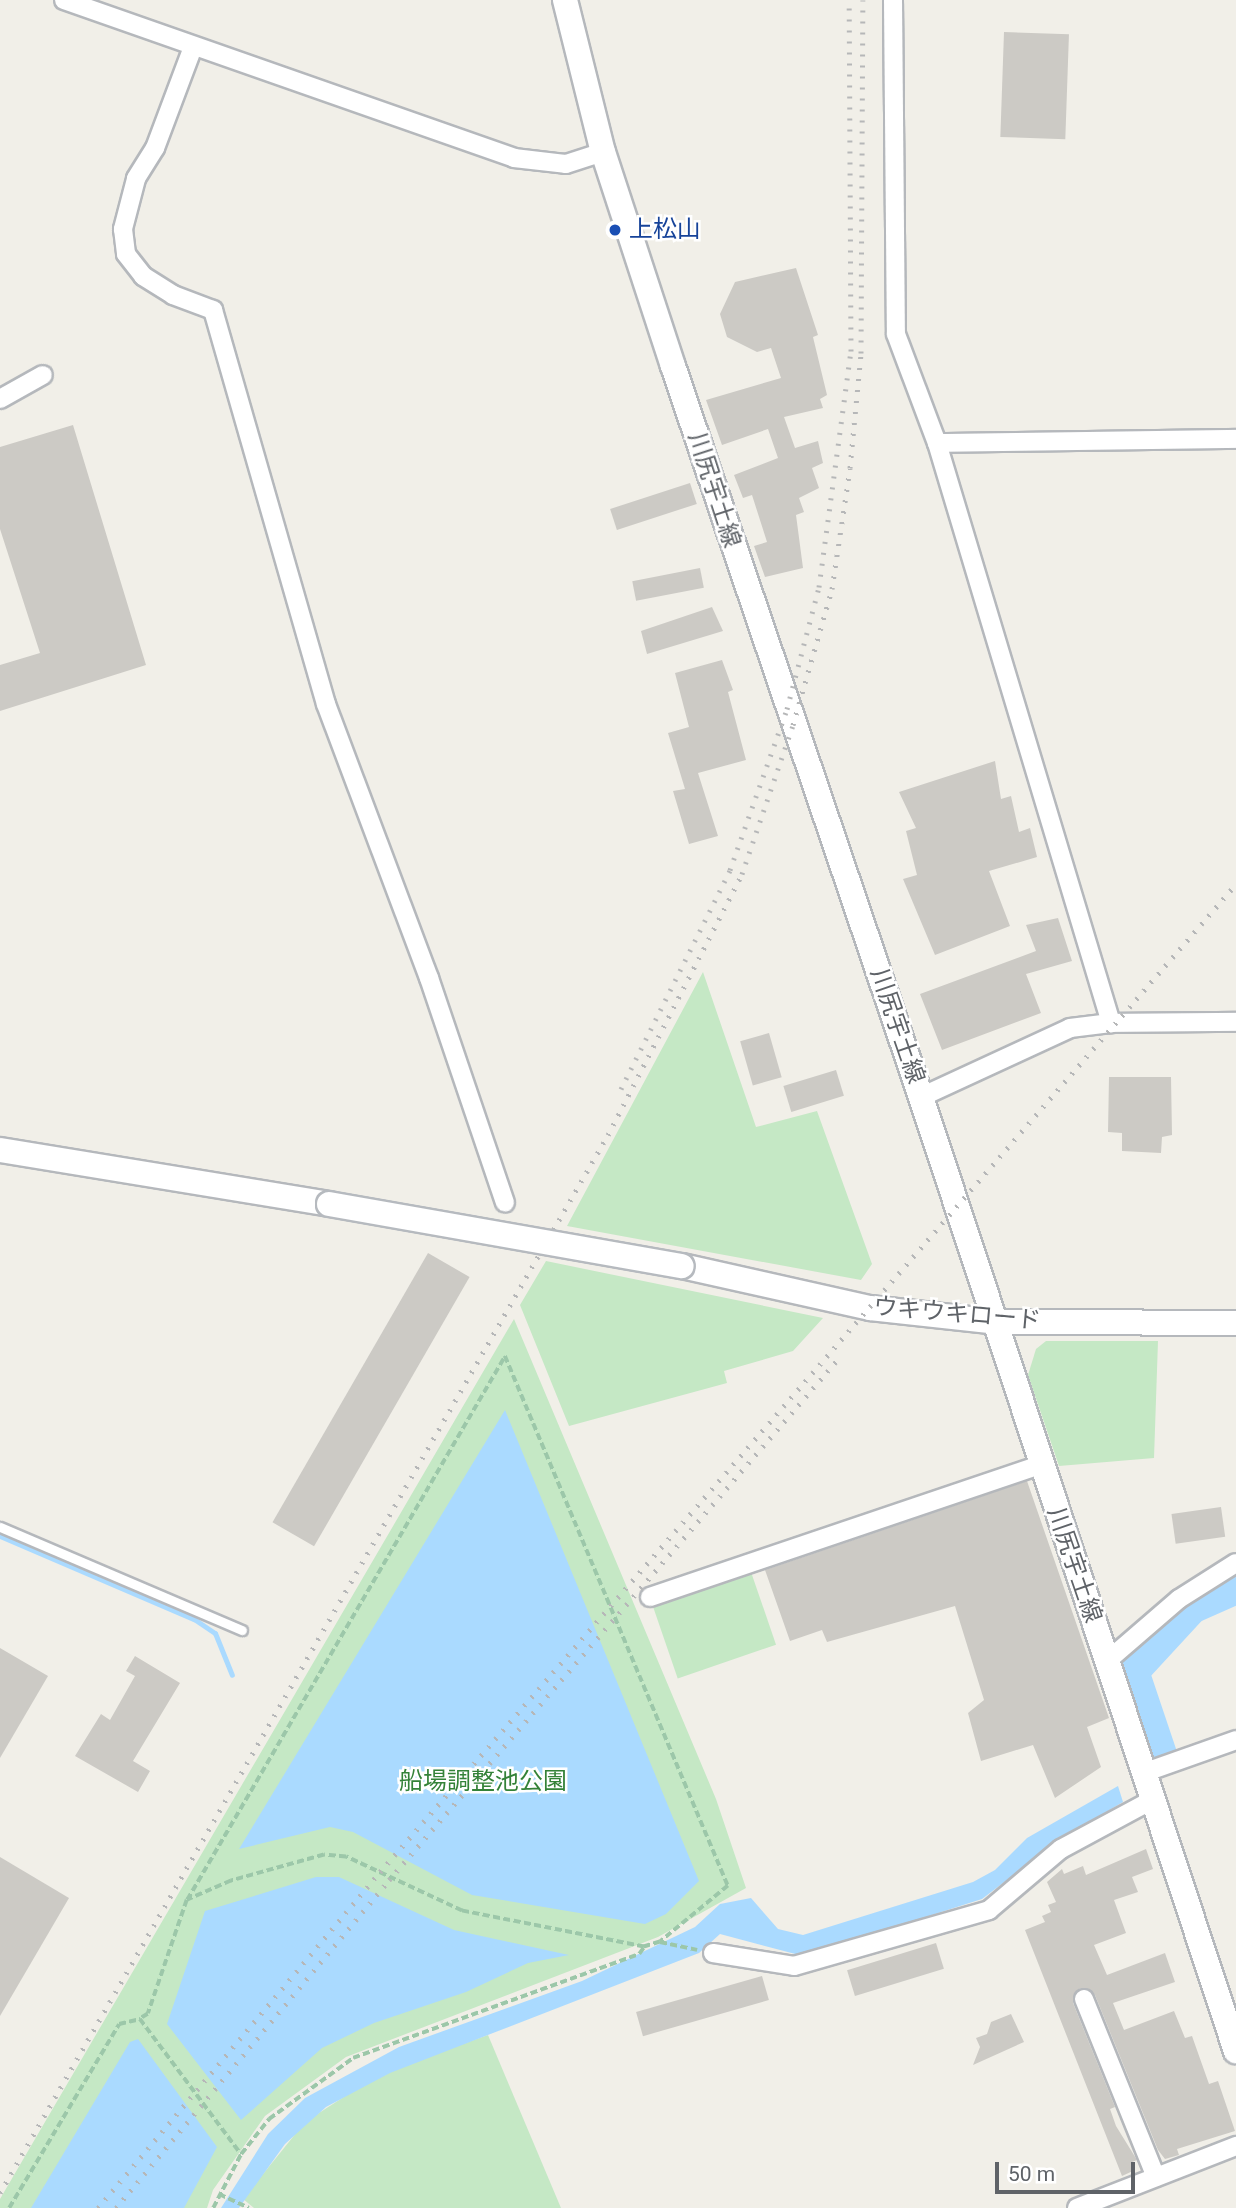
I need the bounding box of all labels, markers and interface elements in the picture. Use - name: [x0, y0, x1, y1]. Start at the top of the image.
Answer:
- place label: 上松山: [629, 216, 701, 244]
- marker: 上松山: [607, 222, 623, 238]
- street label: 川尻宇土線: [682, 428, 746, 552]
- street label: 川尻宇土線: [864, 965, 930, 1087]
- street label: ウキウキロード: [872, 1292, 1042, 1336]
- street label: 川尻宇土線: [1041, 1504, 1107, 1626]
- park label: 船場調整池公園: [399, 1768, 567, 1796]
- scale bar: [998, 2148, 1138, 2192]
- text: 50 m: [1008, 2162, 1055, 2186]

